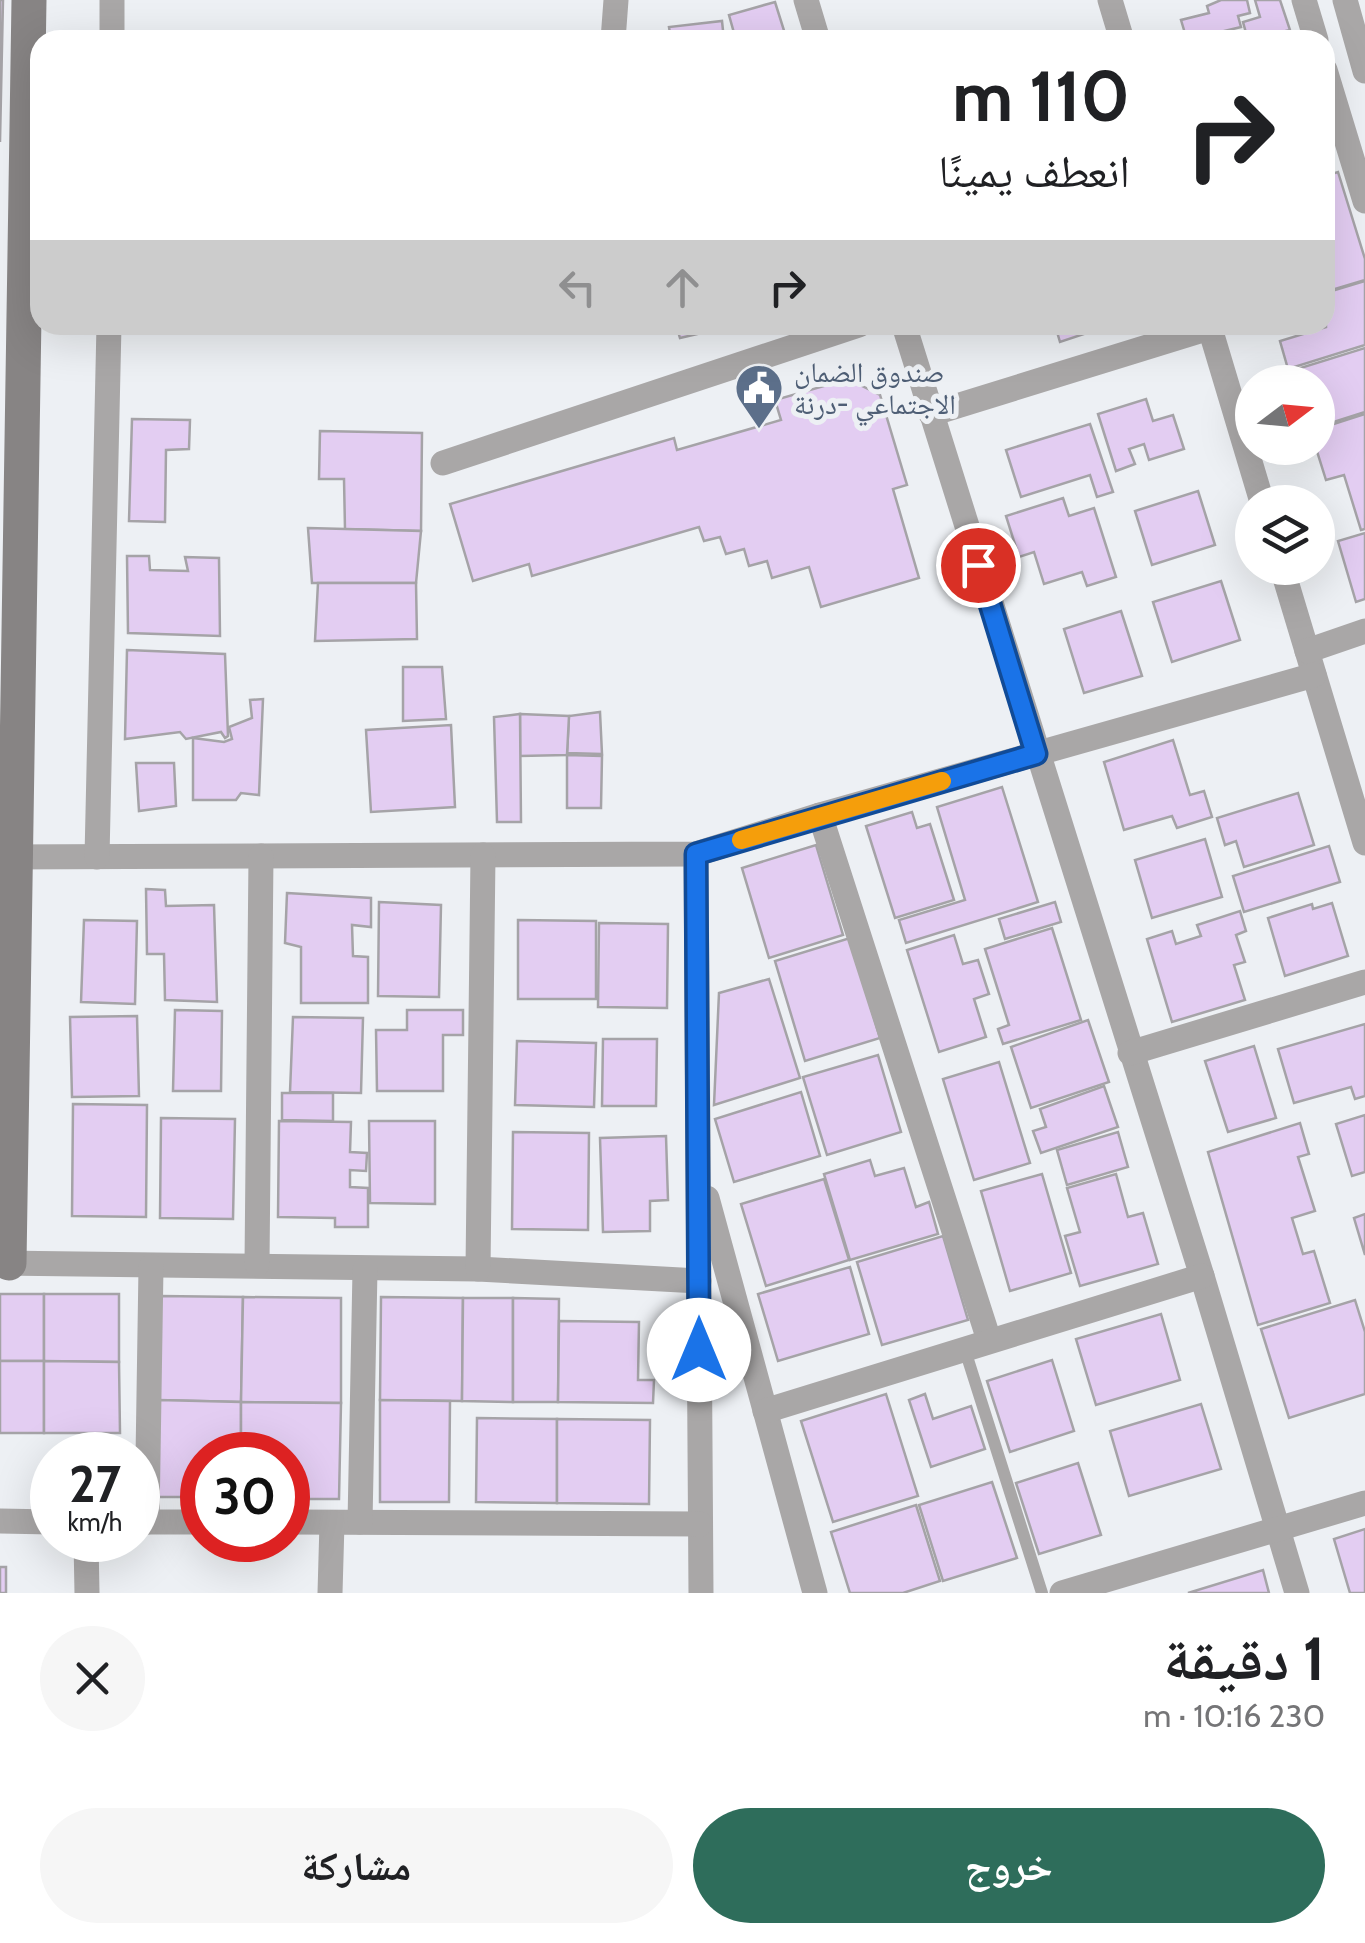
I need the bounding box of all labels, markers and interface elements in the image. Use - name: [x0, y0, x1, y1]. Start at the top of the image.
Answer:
- text: 110 m: [952, 53, 1130, 139]
- icon: right: [1165, 70, 1295, 200]
- text: انعطف يمينًا: [938, 144, 1130, 198]
- icon: left: [550, 260, 605, 315]
- icon: ahead: [655, 260, 710, 315]
- icon: right: [760, 260, 815, 315]
- place label: صندوق الضمان الاجتماعي -درنة: [794, 355, 956, 427]
- public building icon: صندوق الضمان الاجتماعي -درنة: [733, 362, 785, 430]
- north arrow: [1235, 365, 1335, 465]
- map controls: [1235, 365, 1335, 585]
- button: layers: [1235, 485, 1335, 585]
- pin: [936, 523, 1021, 608]
- icon: arrive: [951, 538, 1006, 593]
- position arrow: [647, 1298, 751, 1402]
- speed limit sign: 30: [180, 1432, 310, 1562]
- text: 27: [69, 1454, 121, 1515]
- text: km/h: [68, 1507, 122, 1537]
- text: 1 دقيقة: [1163, 1622, 1325, 1695]
- button: close: [40, 1626, 145, 1731]
- text: 230 m · 10:16: [1143, 1696, 1325, 1735]
- button: مشاركة: [40, 1808, 673, 1923]
- button: خروج: [693, 1808, 1325, 1923]

